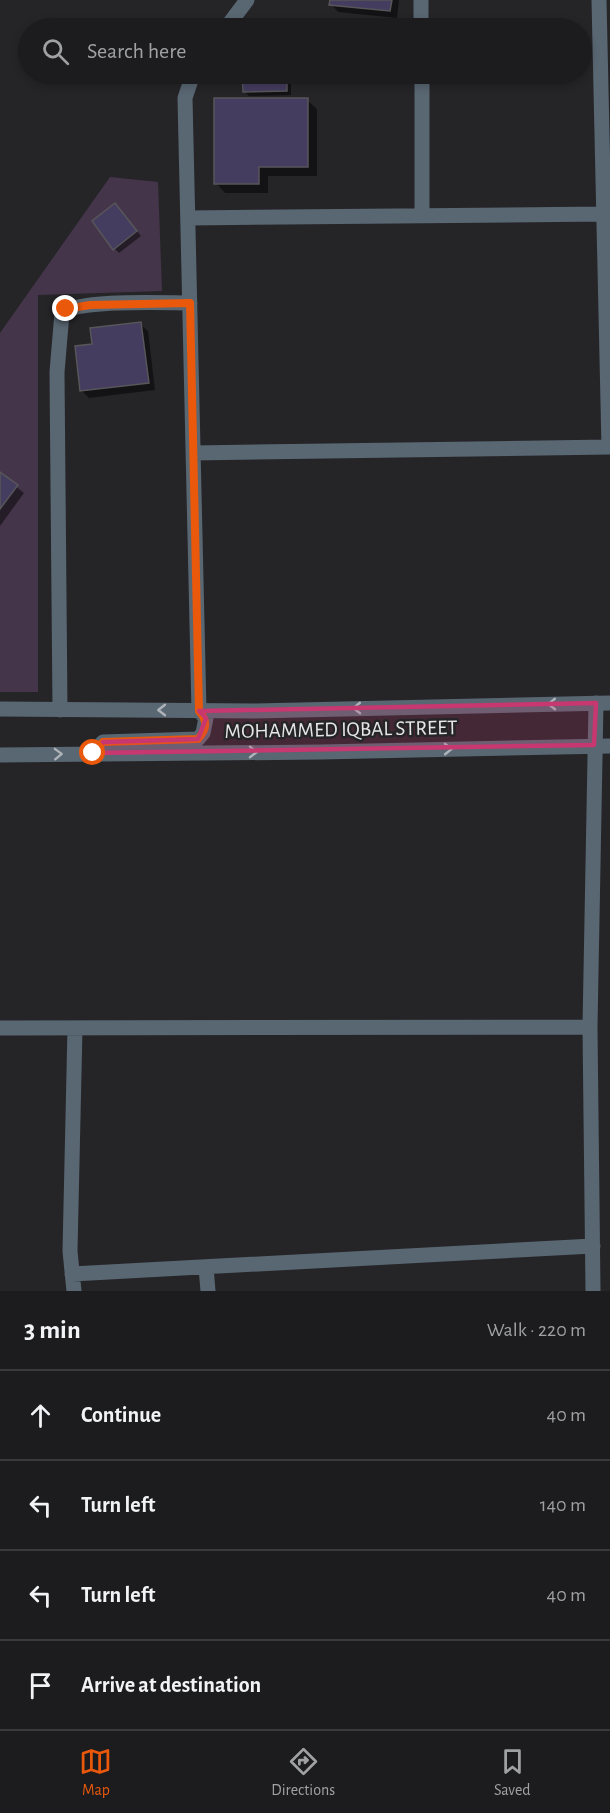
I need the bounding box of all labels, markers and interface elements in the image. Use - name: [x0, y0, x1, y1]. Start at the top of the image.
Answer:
- search box: [18, 18, 592, 84]
- icon: search: [39, 35, 72, 68]
- text: Search here: [87, 40, 186, 62]
- route end: [52, 295, 78, 321]
- one-way arrow: [547, 698, 556, 710]
- one-way arrow: [352, 702, 361, 715]
- one-way arrow: [157, 704, 166, 717]
- street label: MOHAMMED IQBAL STREET: [224, 717, 458, 742]
- route start: [79, 739, 105, 765]
- one-way arrow: [444, 743, 453, 755]
- one-way arrow: [249, 746, 258, 758]
- one-way arrow: [54, 747, 63, 760]
- text: 3 min: [24, 1317, 81, 1343]
- text: Walk · 220 m: [487, 1320, 586, 1340]
- icon: ahead: [24, 1399, 57, 1432]
- text: Continue: [81, 1404, 161, 1426]
- text: 40 m: [547, 1405, 586, 1425]
- icon: left: [24, 1489, 57, 1522]
- text: Turn left: [81, 1494, 155, 1516]
- text: 140 m: [540, 1495, 586, 1515]
- icon: left: [24, 1579, 57, 1612]
- text: Turn left: [81, 1584, 155, 1606]
- text: 40 m: [547, 1585, 586, 1605]
- icon: arrive: [24, 1669, 57, 1702]
- text: Arrive at destination: [81, 1674, 261, 1696]
- tab: Map: [79, 1745, 112, 1800]
- tab: Directions: [271, 1745, 335, 1800]
- tab: Saved: [494, 1745, 531, 1800]

